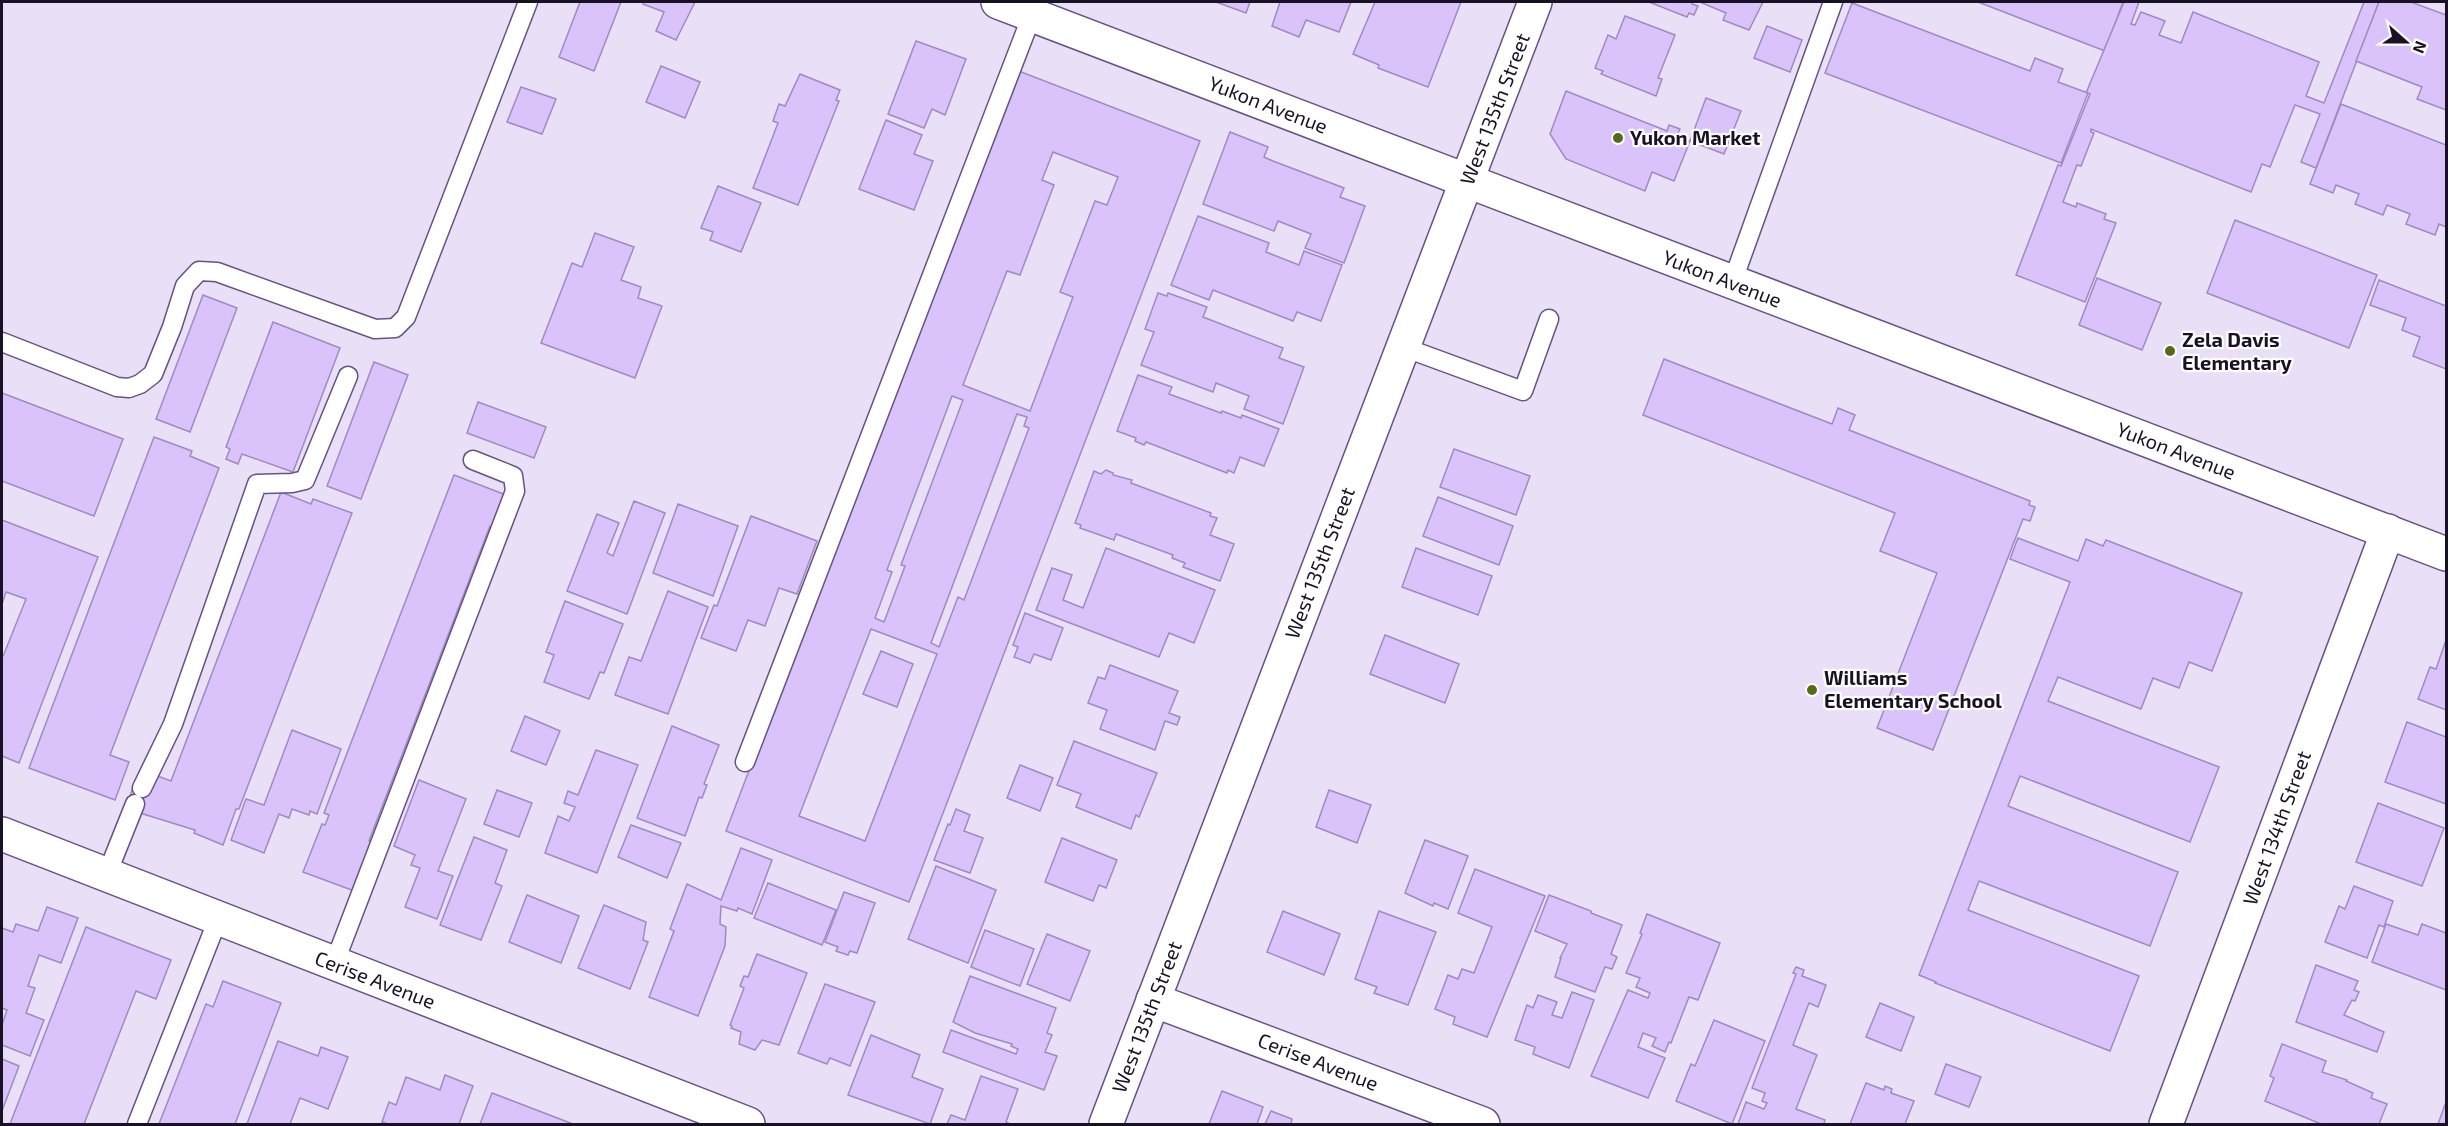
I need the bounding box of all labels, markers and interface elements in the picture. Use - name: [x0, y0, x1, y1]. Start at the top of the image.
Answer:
- north arrow: [2376, 12, 2436, 72]
- street label: West 135th Street: [1454, 29, 1534, 188]
- text: N: [2410, 39, 2431, 56]
- street label: Yukon Avenue: [1205, 70, 1331, 138]
- place label: Yukon Market: [1630, 125, 1760, 149]
- marker: Yukon Market: [1611, 131, 1625, 145]
- street label: Yukon Avenue: [1659, 244, 1785, 312]
- place label: Zela Davis Elementary: [2182, 327, 2292, 375]
- marker: Zela Davis Elementary: [2163, 344, 2177, 358]
- street label: Yukon Avenue: [2113, 416, 2239, 484]
- street label: West 135th Street: [1279, 483, 1359, 642]
- place label: Williams Elementary School: [1824, 665, 2002, 713]
- marker: Williams Elementary School: [1805, 683, 1819, 697]
- street label: West 134th Street: [2237, 747, 2315, 908]
- street label: West 135th Street: [1106, 937, 1186, 1096]
- street label: Cerise Avenue: [312, 945, 439, 1013]
- street label: Cerise Avenue: [1255, 1027, 1382, 1095]

